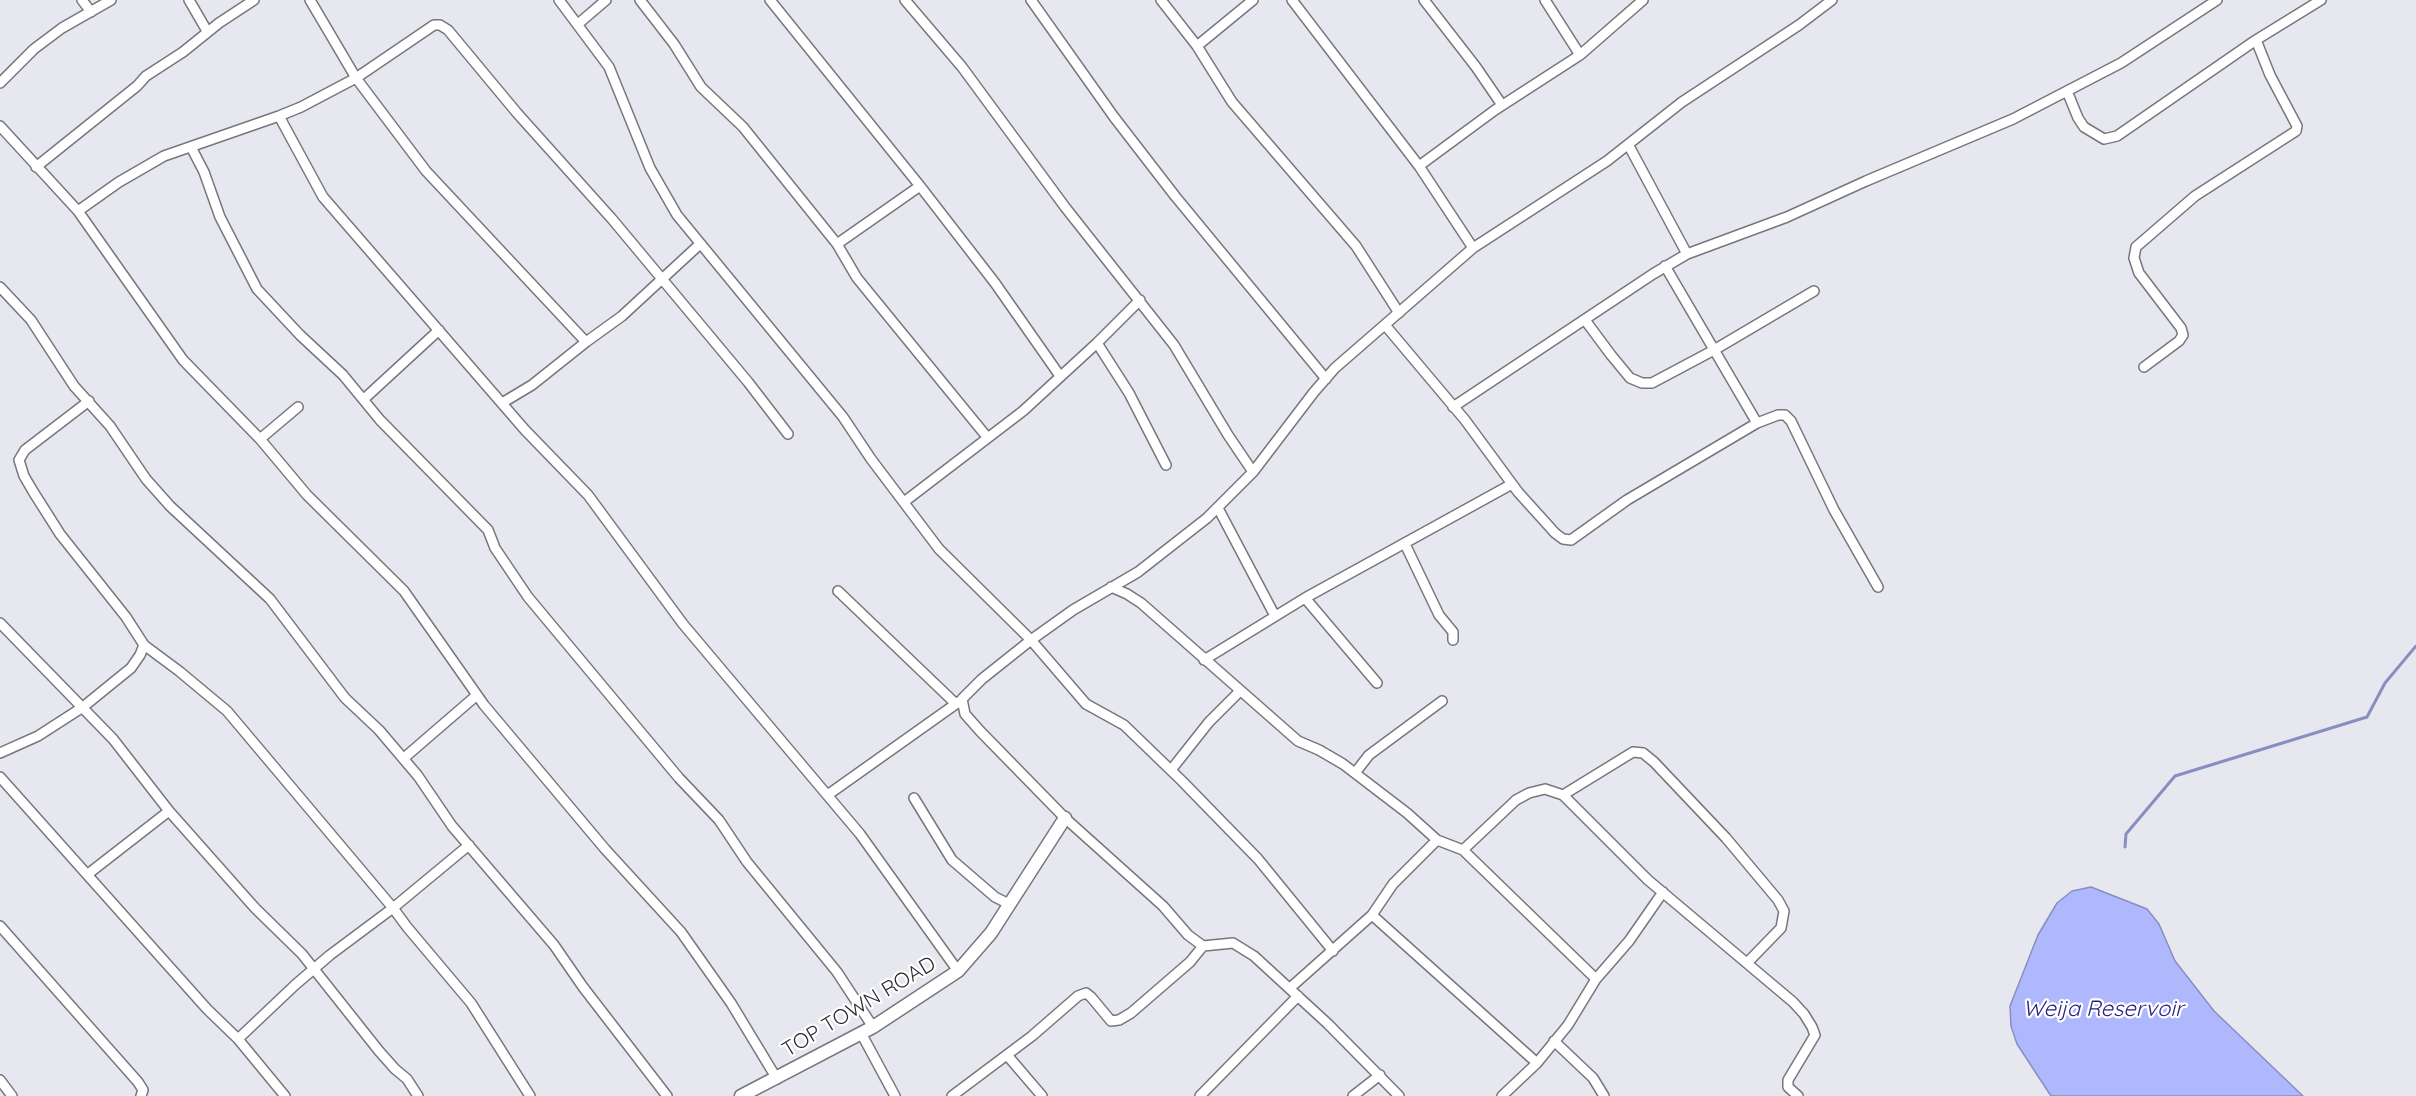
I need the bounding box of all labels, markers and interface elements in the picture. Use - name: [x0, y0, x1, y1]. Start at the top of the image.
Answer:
- street label: TOP TOWN ROAD: [778, 951, 940, 1063]
- water label: Weija Reservoir: [2023, 996, 2183, 1022]

